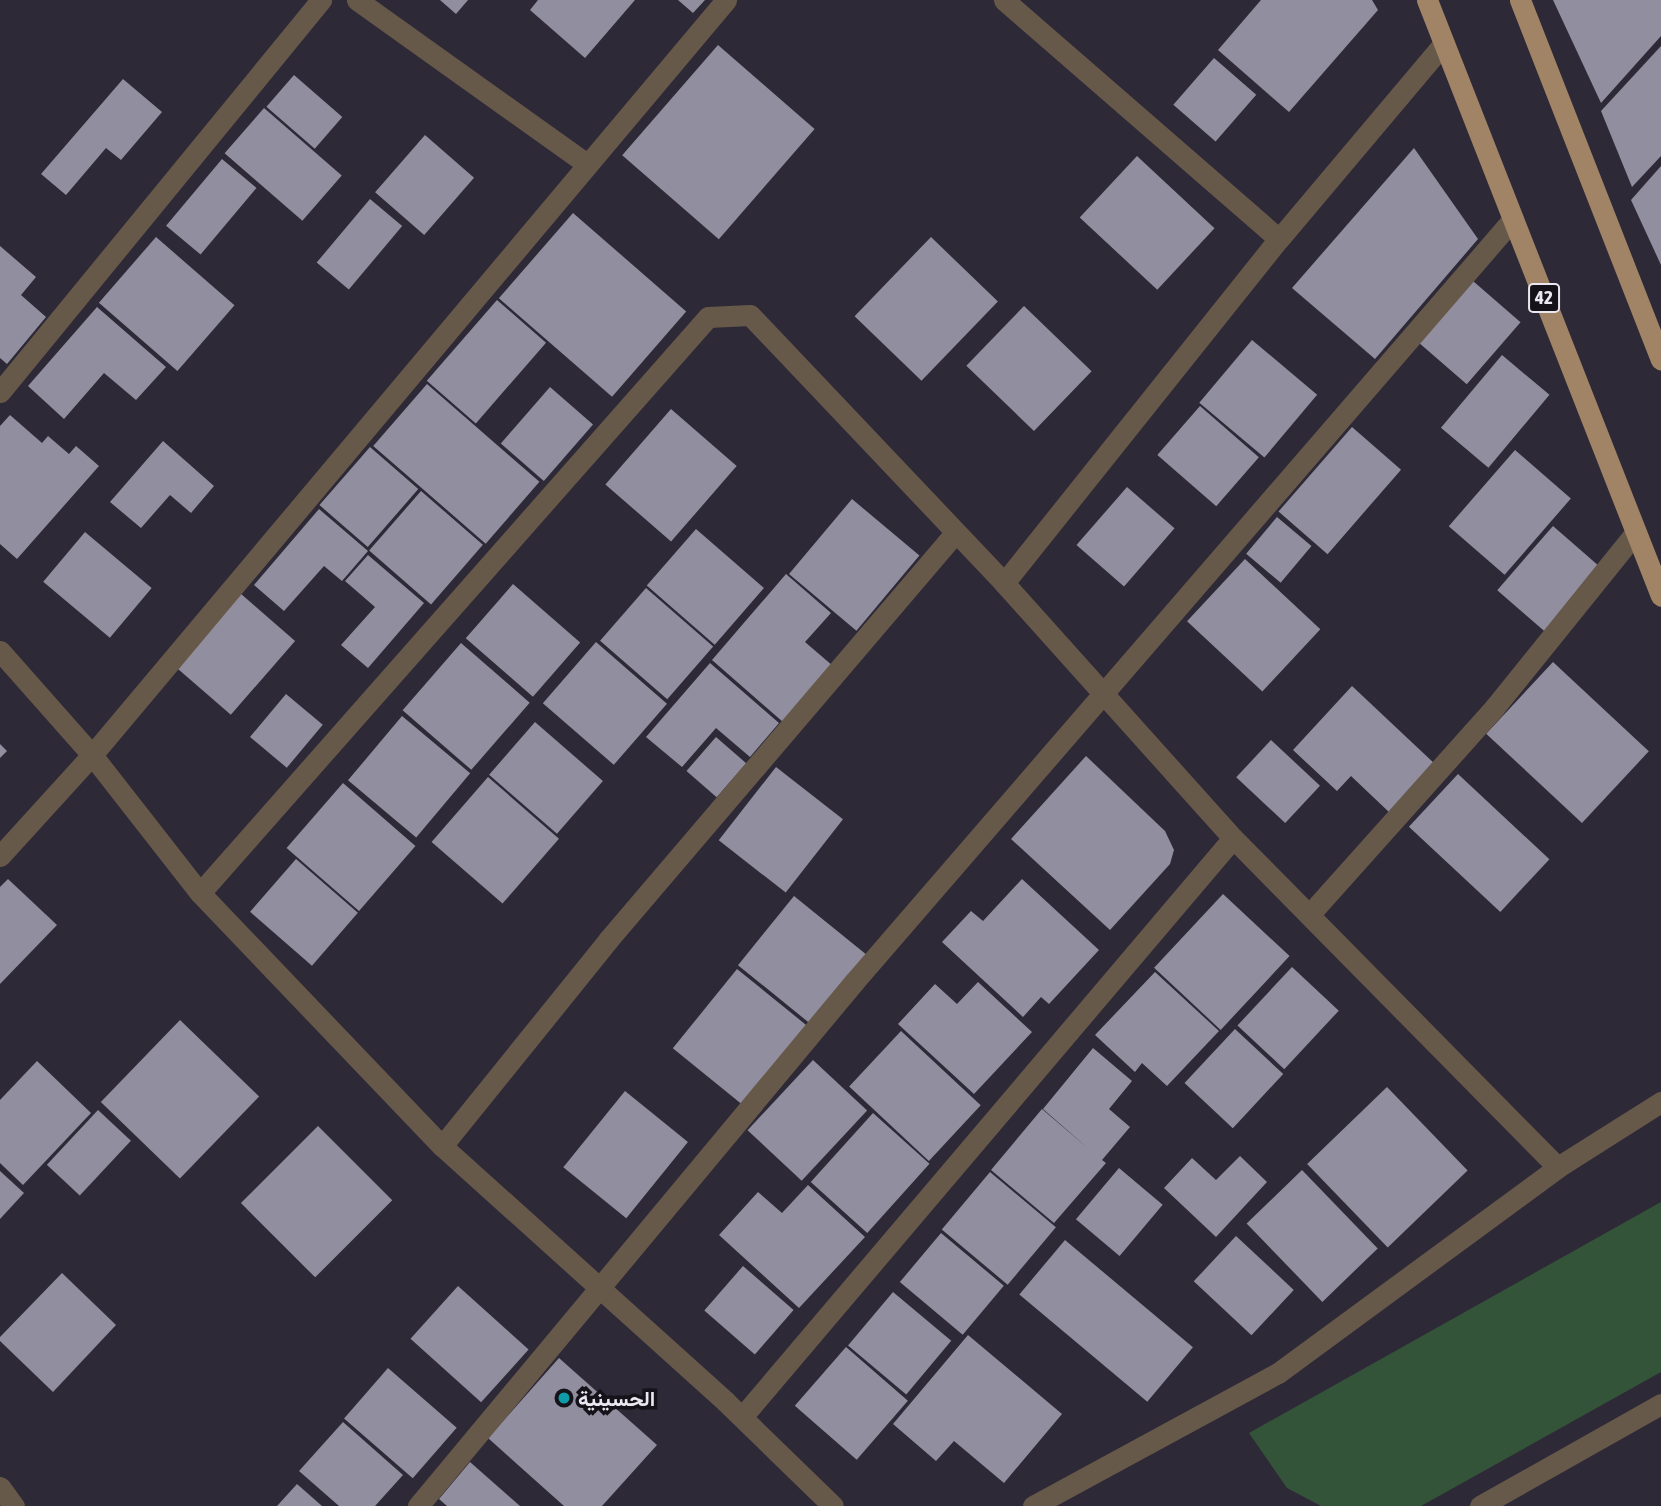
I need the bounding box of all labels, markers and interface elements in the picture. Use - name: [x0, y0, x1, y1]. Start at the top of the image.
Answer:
- road number: 42: [1526, 282, 1562, 314]
- place label: الحسينية: [578, 1385, 655, 1411]
- marker: الحسينية: [556, 1390, 572, 1406]

